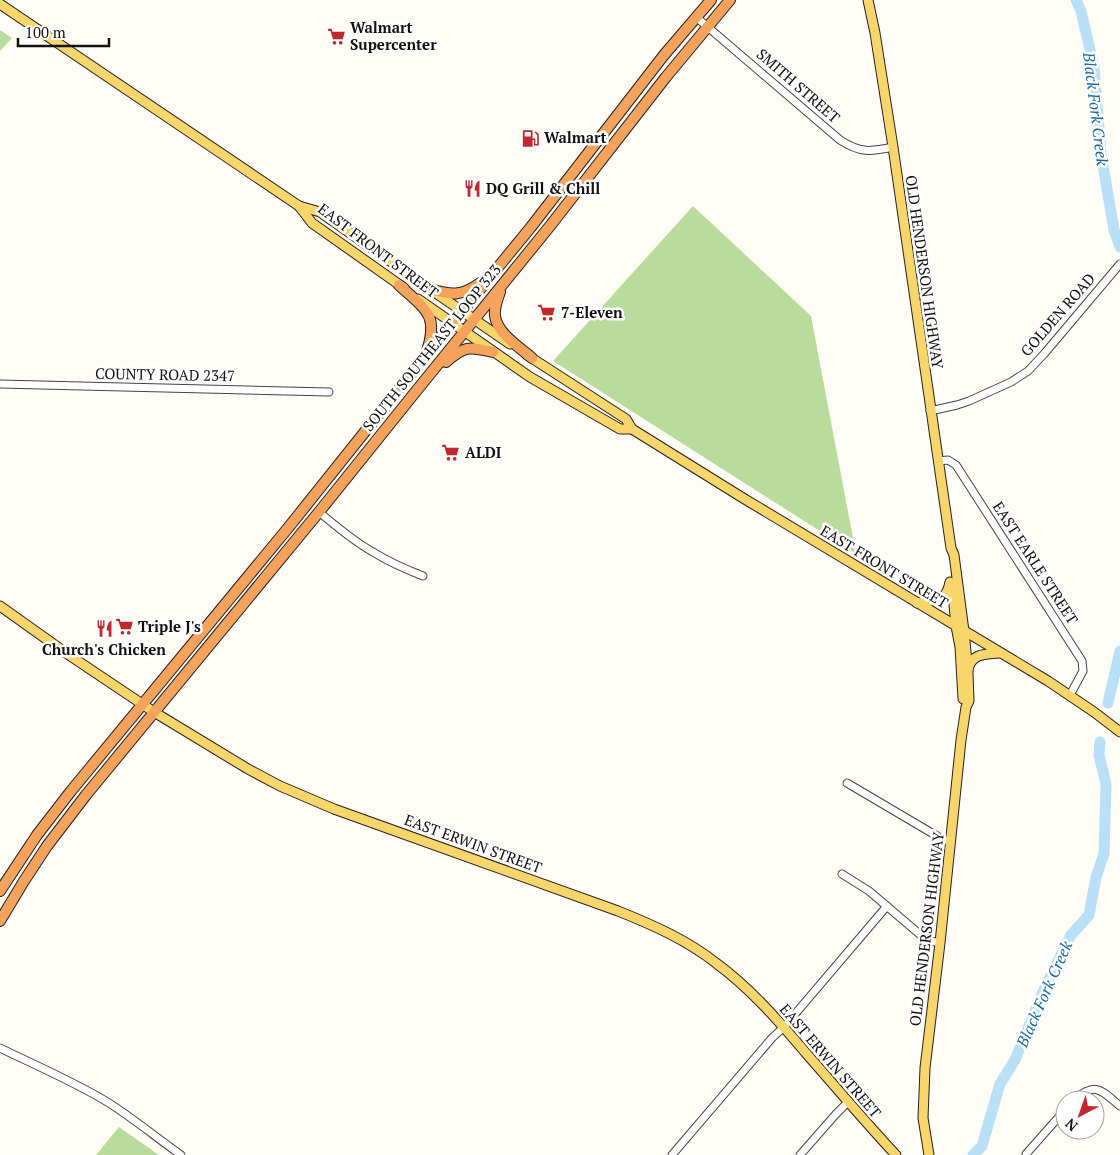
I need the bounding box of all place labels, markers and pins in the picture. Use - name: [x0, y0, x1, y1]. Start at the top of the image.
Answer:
- place label: Walmart Supercenter: [350, 17, 437, 54]
- supermarket icon: Walmart Supercenter: [326, 27, 346, 47]
- place label: Walmart: [544, 127, 606, 147]
- fuel station icon: Walmart: [520, 128, 540, 148]
- place label: DQ Grill & Chill: [486, 178, 600, 198]
- restaurant icon: DQ Grill & Chill: [462, 179, 482, 199]
- place label: 7-Eleven: [561, 302, 623, 322]
- supermarket icon: 7-Eleven: [537, 303, 557, 323]
- place label: ALDI: [465, 442, 502, 462]
- supermarket icon: ALDI: [441, 443, 461, 463]
- place label: Triple J's: [138, 616, 201, 636]
- supermarket icon: Triple J's: [114, 617, 134, 637]
- restaurant icon: Church's Chicken: [94, 619, 114, 639]
- place label: Church's Chicken: [42, 639, 166, 659]

